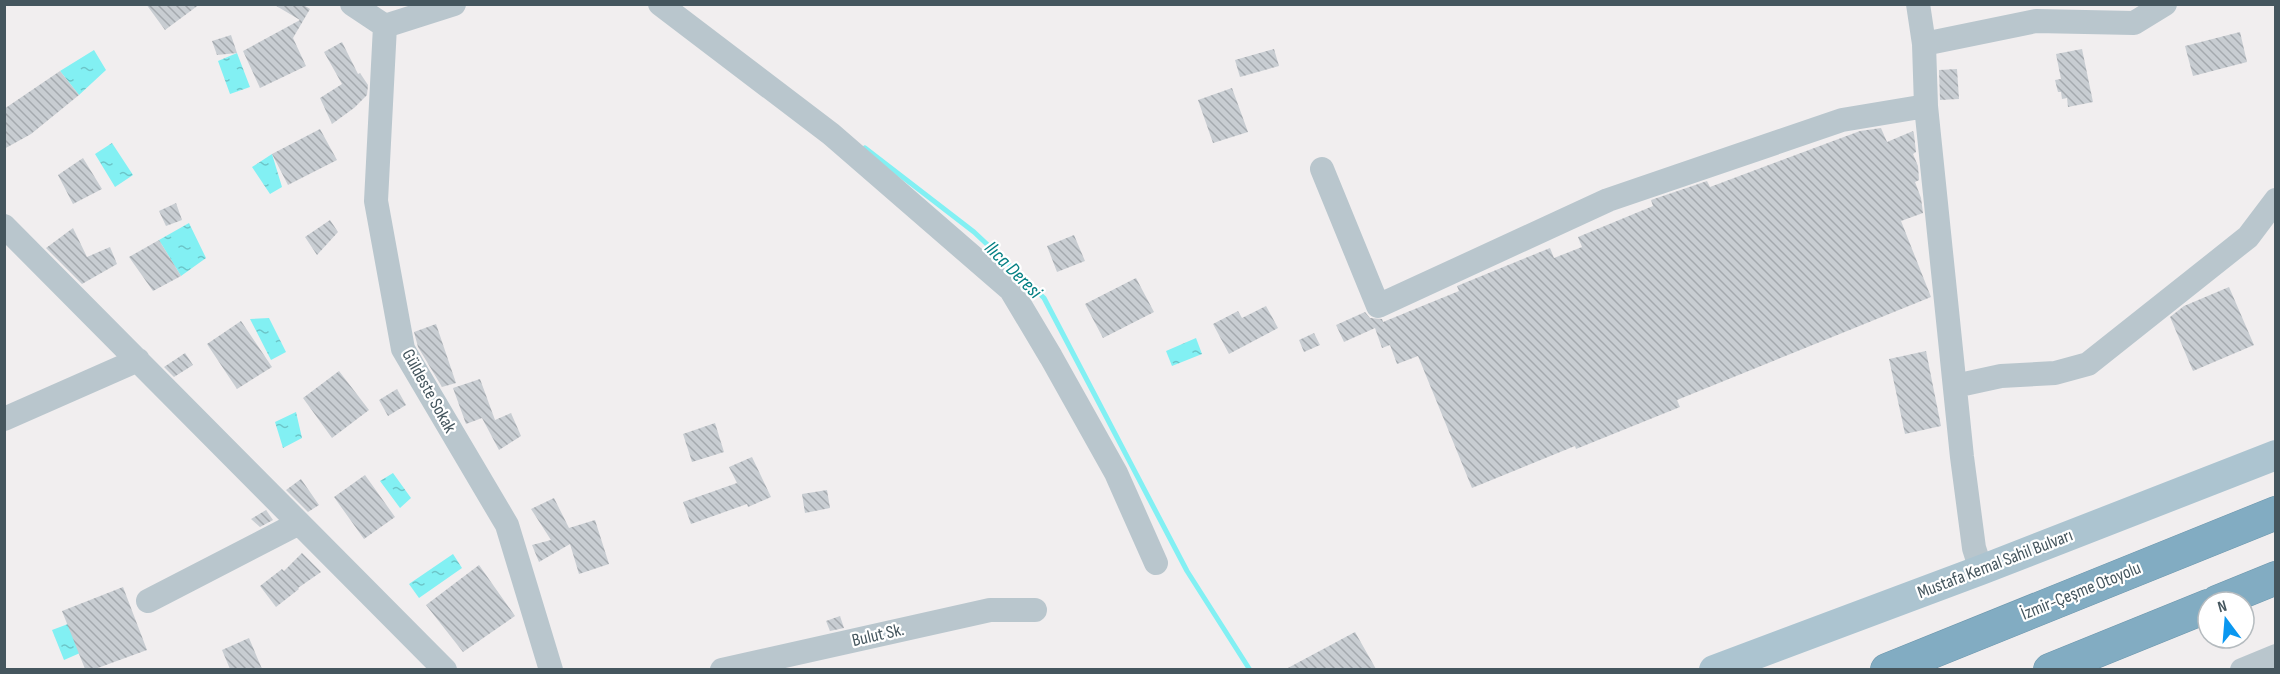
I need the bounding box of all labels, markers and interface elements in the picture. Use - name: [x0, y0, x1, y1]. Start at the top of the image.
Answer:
- water label: Ilıca Deresi: [979, 236, 1048, 305]
- street label: Güldeste Sokak: [397, 345, 461, 437]
- street label: Mustafa Kemal Sahil Bulvarı: [1914, 525, 2076, 603]
- street label: İzmir-Çeşme Otoyolu: [2018, 557, 2144, 625]
- north arrow: [2196, 590, 2256, 650]
- text: N: [2216, 597, 2229, 617]
- street label: Bulut Sk.: [850, 619, 906, 651]

